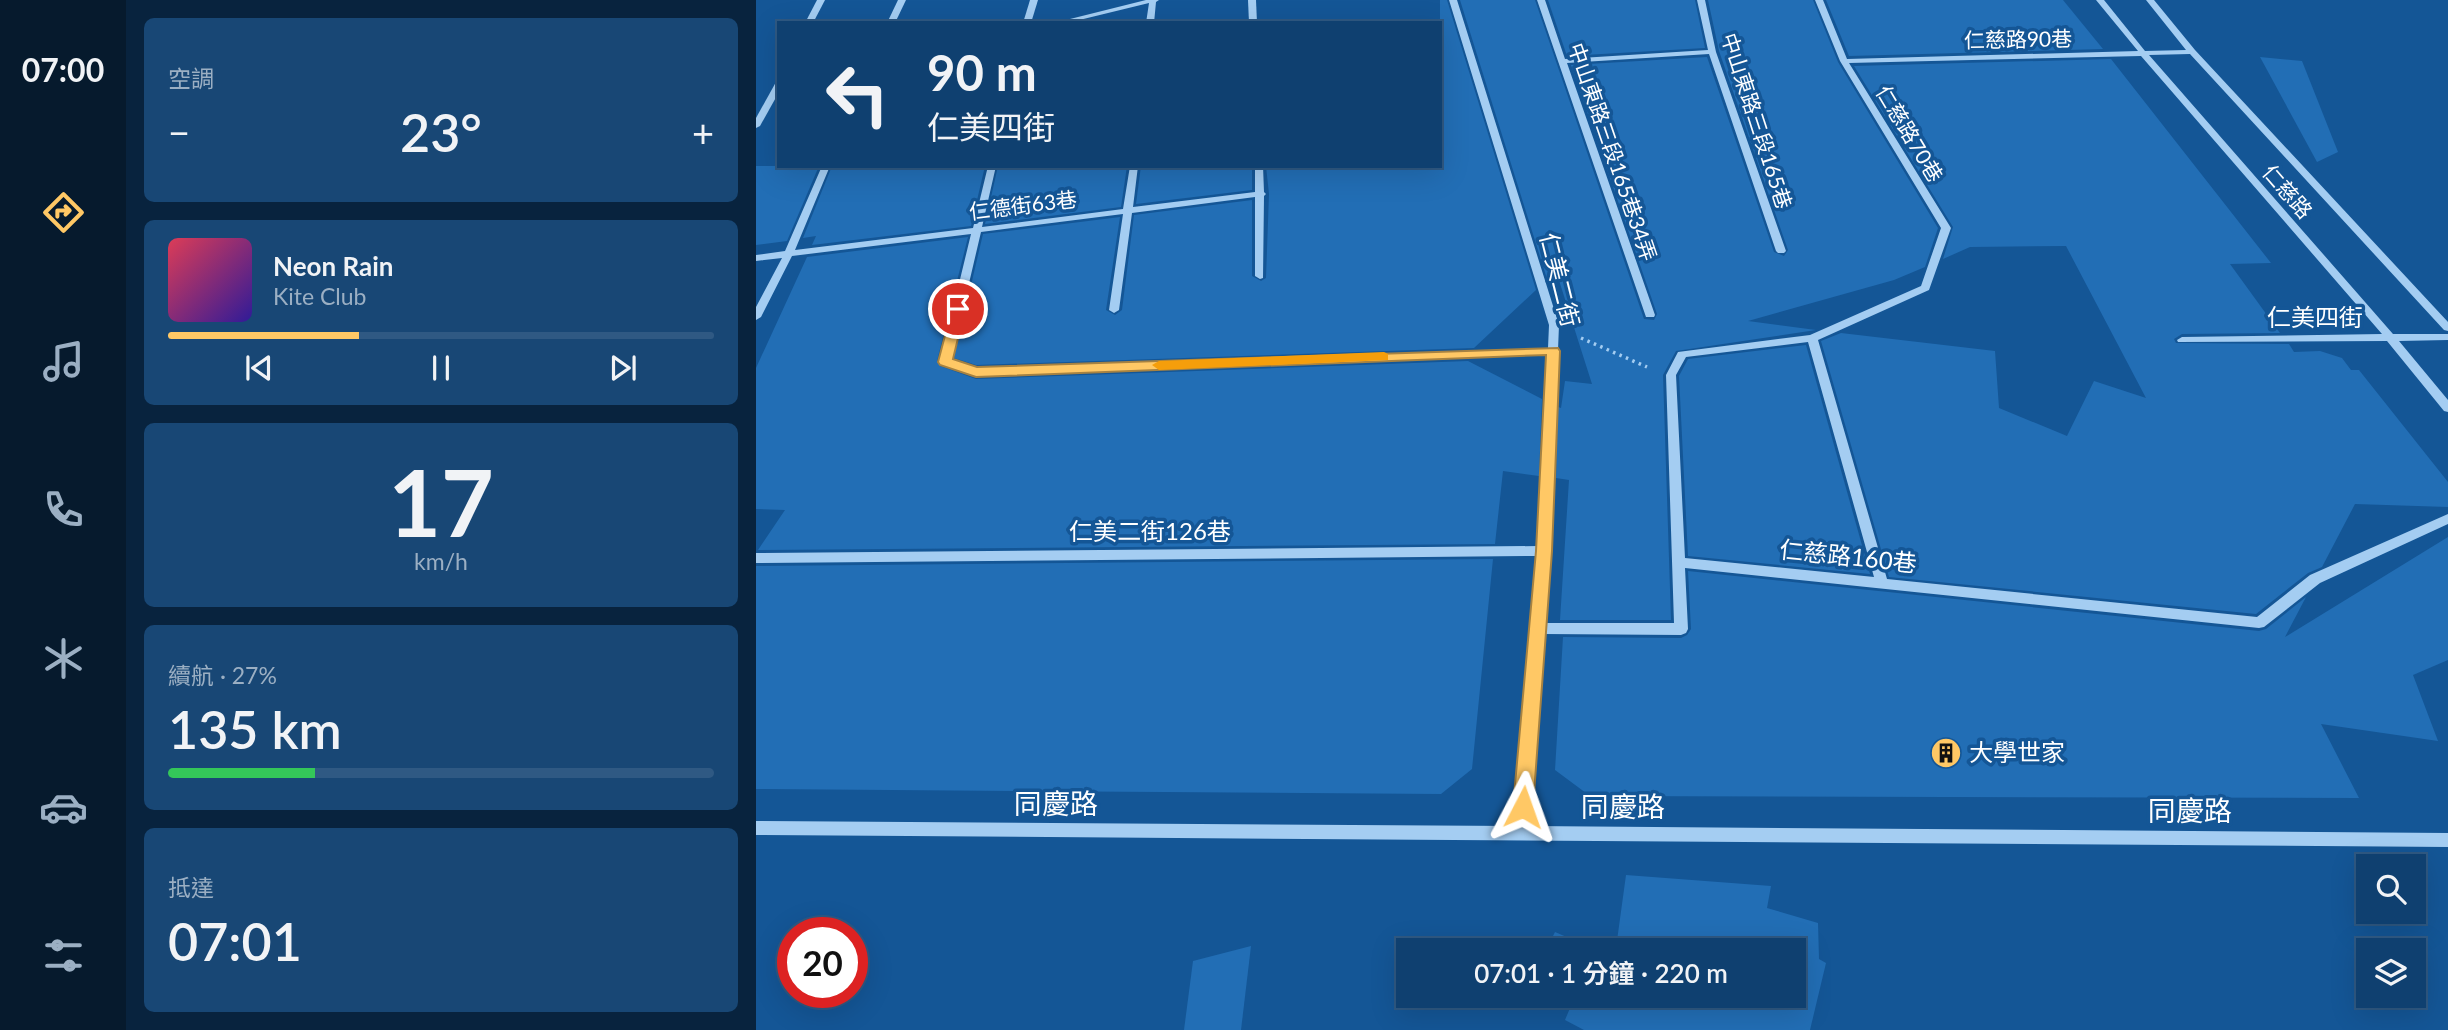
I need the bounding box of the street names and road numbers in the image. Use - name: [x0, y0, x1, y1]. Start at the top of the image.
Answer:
- street label: 仁慈路90巷: [1964, 25, 2072, 52]
- street label: 中山東路三段165巷: [1717, 29, 1798, 212]
- street label: 中山東路三段165巷34弄: [1564, 39, 1662, 264]
- street label: 仁慈路70巷: [1872, 80, 1949, 186]
- street label: 仁慈路: [2258, 159, 2318, 223]
- street label: 仁德街63巷: [968, 186, 1078, 224]
- street label: 仁美二街: [1535, 230, 1586, 330]
- street label: 仁美四街: [2267, 302, 2363, 331]
- street label: 仁美二街126巷: [1069, 516, 1231, 545]
- street label: 仁慈路160巷: [1778, 534, 1918, 577]
- street label: 同慶路: [1014, 786, 1098, 820]
- street label: 同慶路: [1581, 789, 1665, 823]
- street label: 同慶路: [2148, 793, 2232, 827]

